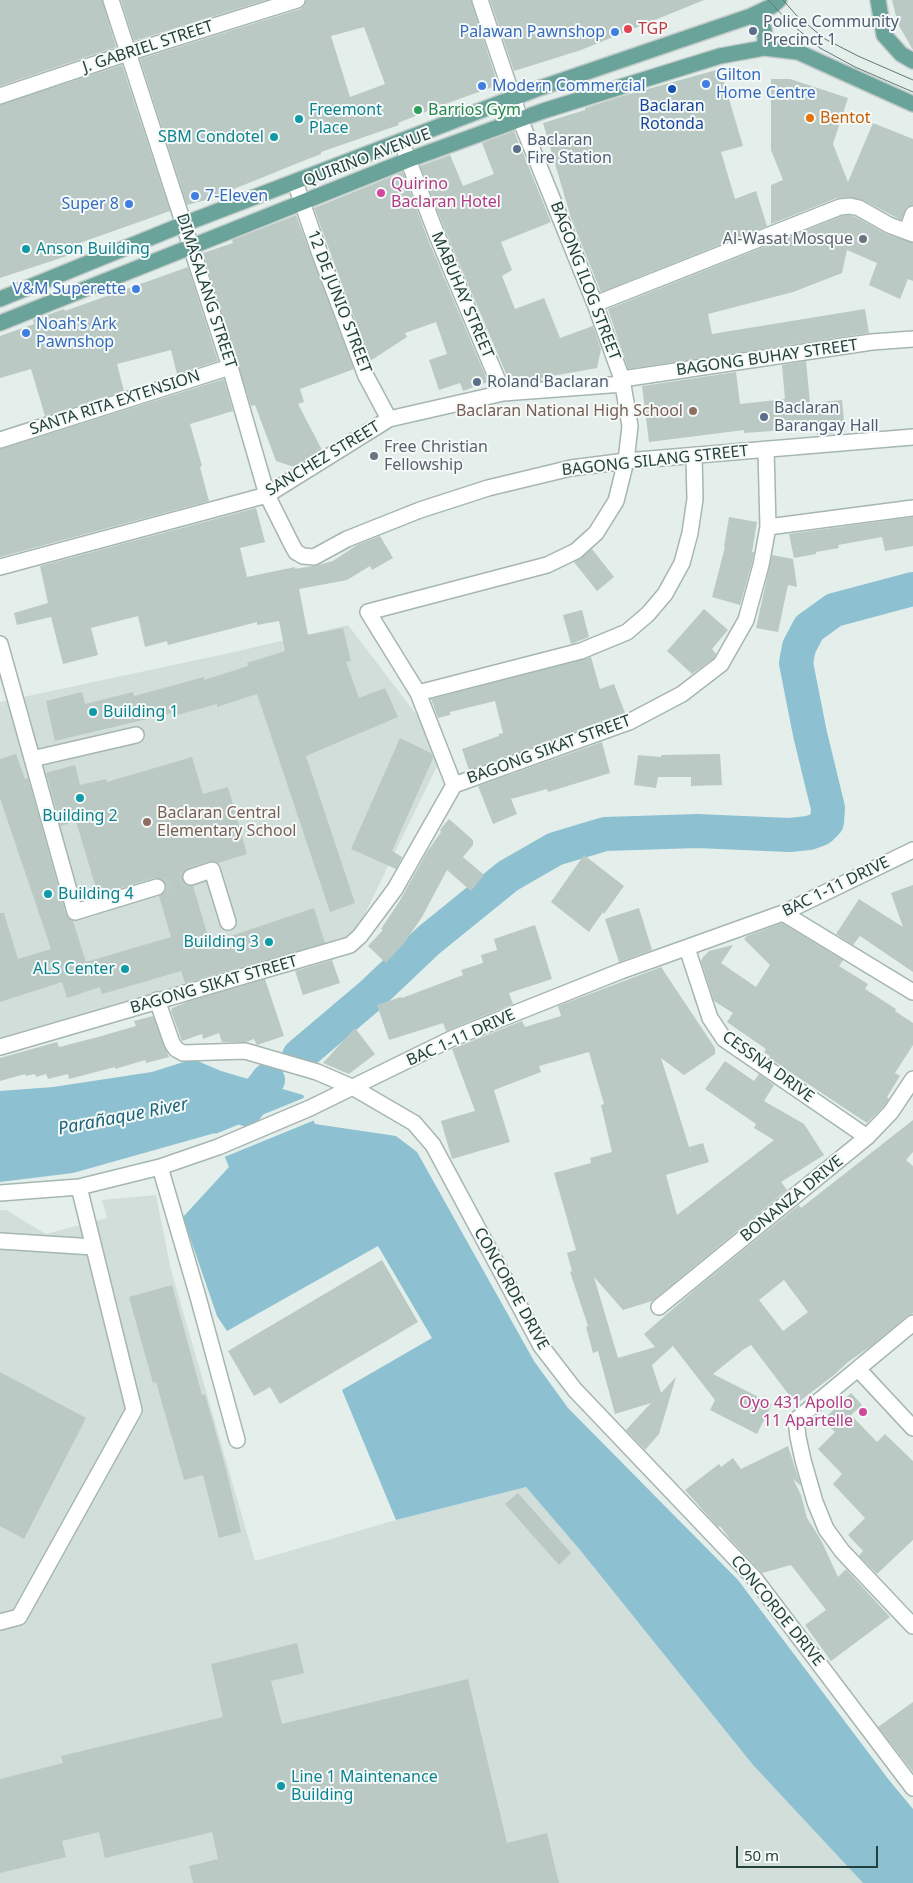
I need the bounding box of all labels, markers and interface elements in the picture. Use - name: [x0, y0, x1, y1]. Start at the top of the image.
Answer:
- place label: Police Community Precinct 1: [763, 12, 899, 50]
- street label: J. GABRIEL STREET: [80, 17, 216, 77]
- place label: TGP: [638, 19, 668, 39]
- place label: Palawan Pawnshop: [459, 22, 605, 42]
- marker: TGP: [622, 23, 634, 35]
- marker: Police Community Precinct 1: [747, 25, 759, 37]
- marker: Palawan Pawnshop: [609, 26, 621, 38]
- place label: Gilton Home Centre: [716, 65, 816, 103]
- place label: Modern Commercial: [492, 76, 646, 96]
- marker: Gilton Home Centre: [700, 78, 712, 90]
- marker: Modern Commercial: [476, 80, 488, 92]
- marker: Baclaran Rotonda: [666, 83, 678, 95]
- place label: Baclaran Rotonda: [639, 96, 705, 134]
- place label: Freemont Place: [309, 100, 382, 138]
- place label: Barrios Gym: [428, 100, 521, 120]
- marker: Barrios Gym: [412, 104, 424, 116]
- place label: Bentot: [820, 108, 871, 128]
- marker: Bentot: [804, 112, 816, 124]
- marker: Freemont Place: [293, 113, 305, 125]
- street label: QUIRINO AVENUE: [301, 125, 433, 191]
- place label: SBM Condotel: [158, 127, 264, 147]
- place label: Baclaran Fire Station: [527, 130, 612, 168]
- marker: SBM Condotel: [268, 131, 280, 143]
- marker: Baclaran Fire Station: [511, 143, 523, 155]
- place label: Quirino Baclaran Hotel: [391, 174, 501, 212]
- place label: 7-Eleven: [205, 186, 268, 206]
- marker: Quirino Baclaran Hotel: [375, 187, 387, 199]
- marker: 7-Eleven: [189, 190, 201, 202]
- place label: Super 8: [62, 194, 119, 214]
- marker: Super 8: [123, 198, 135, 210]
- street label: BAGONG ILOG STREET: [546, 199, 624, 363]
- street label: DIMASALANG STREET: [172, 211, 240, 371]
- street label: 12 DE JUNIO STREET: [303, 228, 375, 376]
- street label: MABUHAY STREET: [427, 229, 497, 361]
- place label: Al-Wasat Mosque: [723, 229, 853, 249]
- marker: Al-Wasat Mosque: [857, 233, 869, 245]
- place label: Anson Building: [36, 239, 150, 259]
- marker: Anson Building: [20, 243, 32, 255]
- place label: V&M Superette: [13, 279, 126, 299]
- marker: V&M Superette: [130, 283, 142, 295]
- place label: Noah's Ark Pawnshop: [36, 314, 117, 352]
- marker: Noah's Ark Pawnshop: [20, 327, 32, 339]
- street label: BAGONG BUHAY STREET: [675, 336, 859, 380]
- street label: SANTA RITA EXTENSION: [27, 366, 203, 440]
- place label: Roland Baclaran: [487, 372, 609, 392]
- marker: Roland Baclaran: [471, 376, 483, 388]
- place label: Baclaran Barangay Hall: [774, 398, 879, 436]
- place label: Baclaran National High School: [456, 401, 683, 421]
- marker: Baclaran National High School: [687, 405, 699, 417]
- marker: Baclaran Barangay Hall: [758, 411, 770, 423]
- street label: SANCHEZ STREET: [262, 417, 384, 501]
- place label: Free Christian Fellowship: [384, 437, 488, 475]
- street label: BAGONG SILANG STREET: [561, 442, 749, 480]
- marker: Free Christian Fellowship: [368, 450, 380, 462]
- place label: Building 1: [103, 702, 179, 722]
- marker: Building 1: [87, 706, 99, 718]
- street label: BAGONG SIKAT STREET: [464, 711, 634, 789]
- marker: Building 2: [74, 792, 86, 804]
- place label: Baclaran Central Elementary School: [157, 803, 296, 841]
- place label: Building 2: [42, 806, 118, 826]
- marker: Baclaran Central Elementary School: [141, 816, 153, 828]
- street label: BAC 1-11 DRIVE: [779, 853, 893, 921]
- place label: Building 4: [58, 884, 134, 904]
- marker: Building 4: [42, 888, 54, 900]
- place label: Building 3: [183, 932, 259, 952]
- marker: Building 3: [263, 936, 275, 948]
- street label: BAGONG SIKAT STREET: [128, 952, 300, 1018]
- place label: ALS Center: [33, 959, 115, 979]
- marker: ALS Center: [119, 963, 131, 975]
- street label: BAC 1-11 DRIVE: [404, 1005, 518, 1071]
- street label: CESSNA DRIVE: [718, 1027, 818, 1107]
- water label: Parañaque River: [56, 1094, 190, 1140]
- street label: BONANZA DRIVE: [737, 1152, 847, 1246]
- street label: CONCORDE DRIVE: [469, 1224, 553, 1354]
- place label: Oyo 431 Apollo 11 Apartelle: [739, 1393, 853, 1431]
- marker: Oyo 431 Apollo 11 Apartelle: [857, 1406, 869, 1418]
- street label: CONCORDE DRIVE: [726, 1552, 828, 1670]
- place label: Line 1 Maintenance Building: [291, 1767, 438, 1805]
- marker: Line 1 Maintenance Building: [275, 1780, 287, 1792]
- scale bar: [738, 1836, 880, 1868]
- text: 50 m: [744, 1845, 779, 1865]

